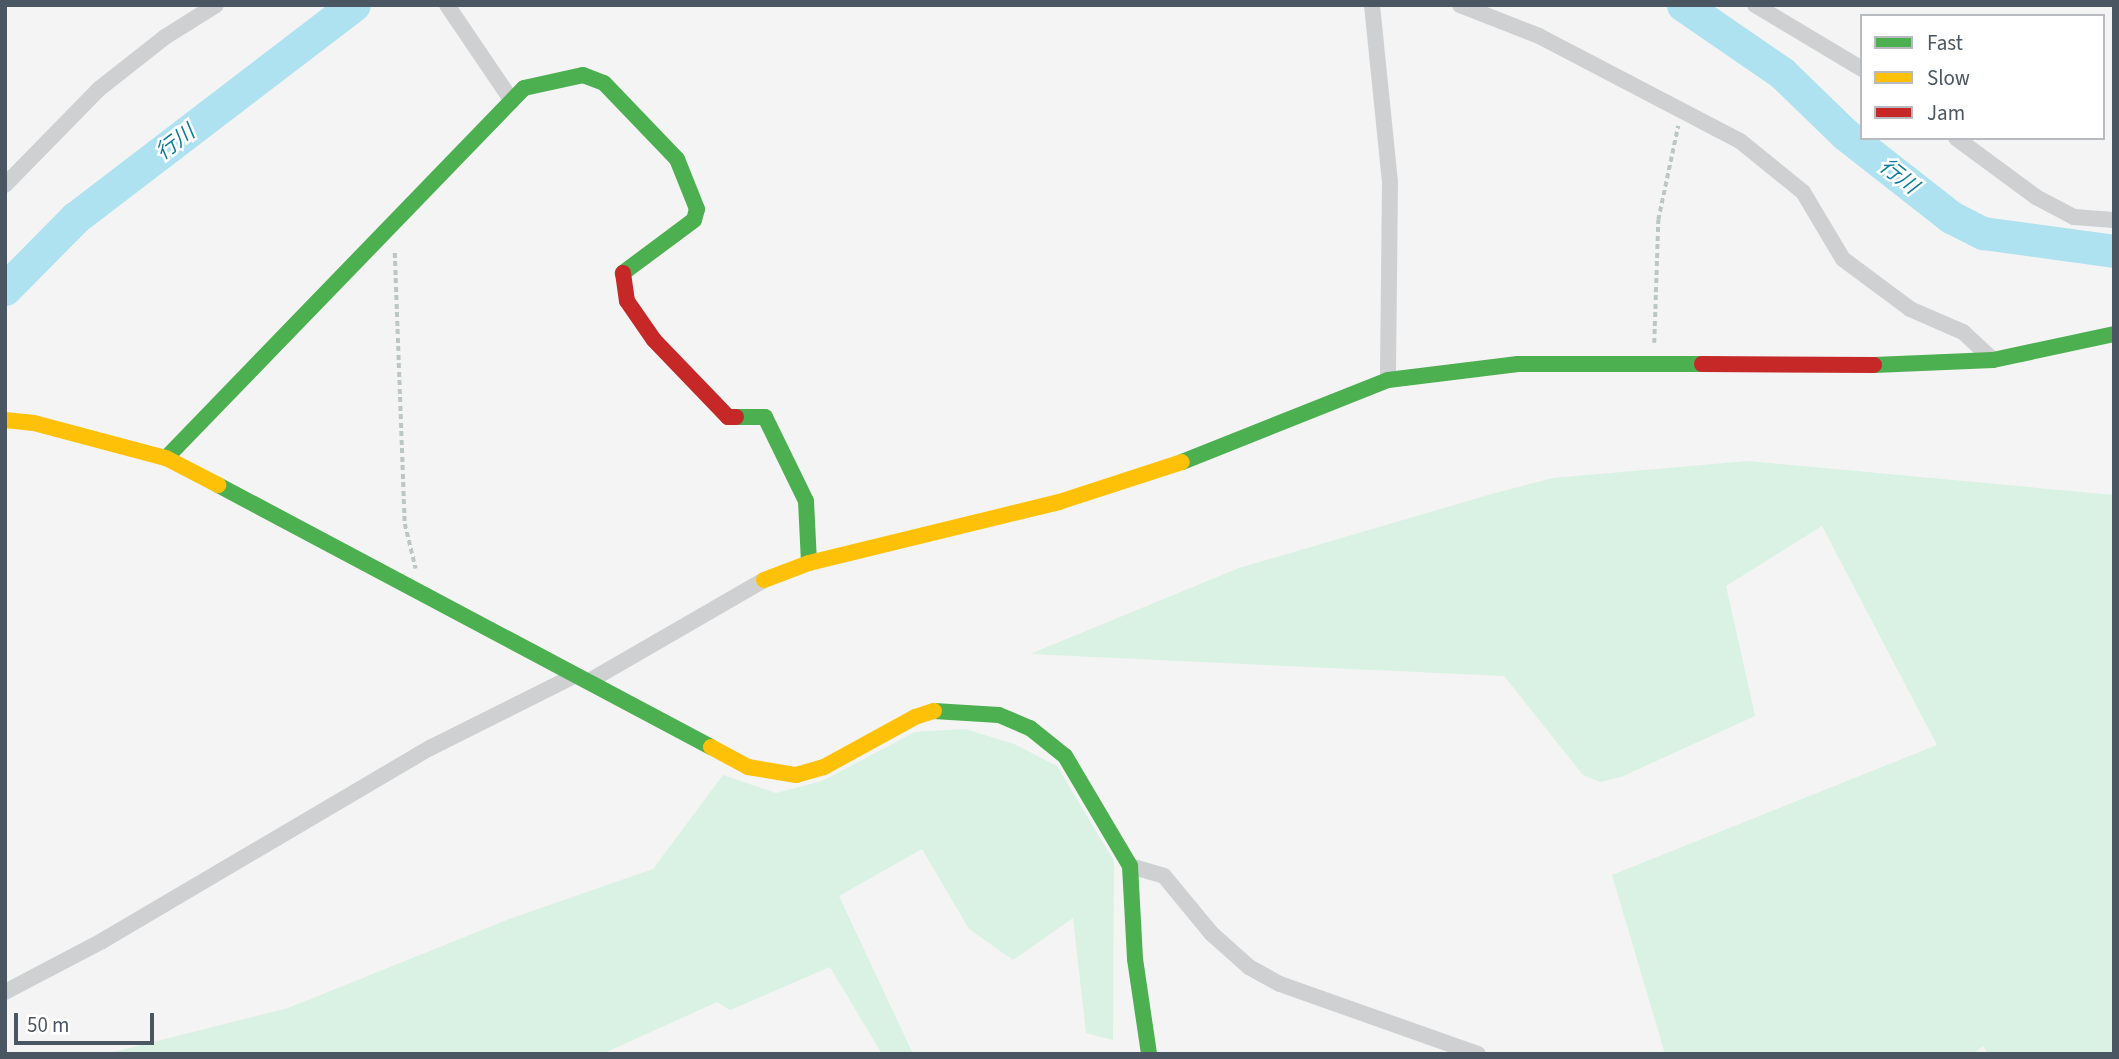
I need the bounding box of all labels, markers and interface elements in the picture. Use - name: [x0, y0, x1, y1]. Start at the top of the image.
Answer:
- legend: [1860, 14, 2105, 140]
- text: Fast: [1927, 28, 1963, 58]
- text: Slow: [1927, 63, 1970, 93]
- text: Jam: [1927, 98, 1965, 128]
- water label: 行川: [151, 119, 199, 165]
- water label: 行川: [1875, 153, 1923, 199]
- scale bar: [18, 1000, 158, 1044]
- text: 50 m: [27, 1010, 69, 1040]

